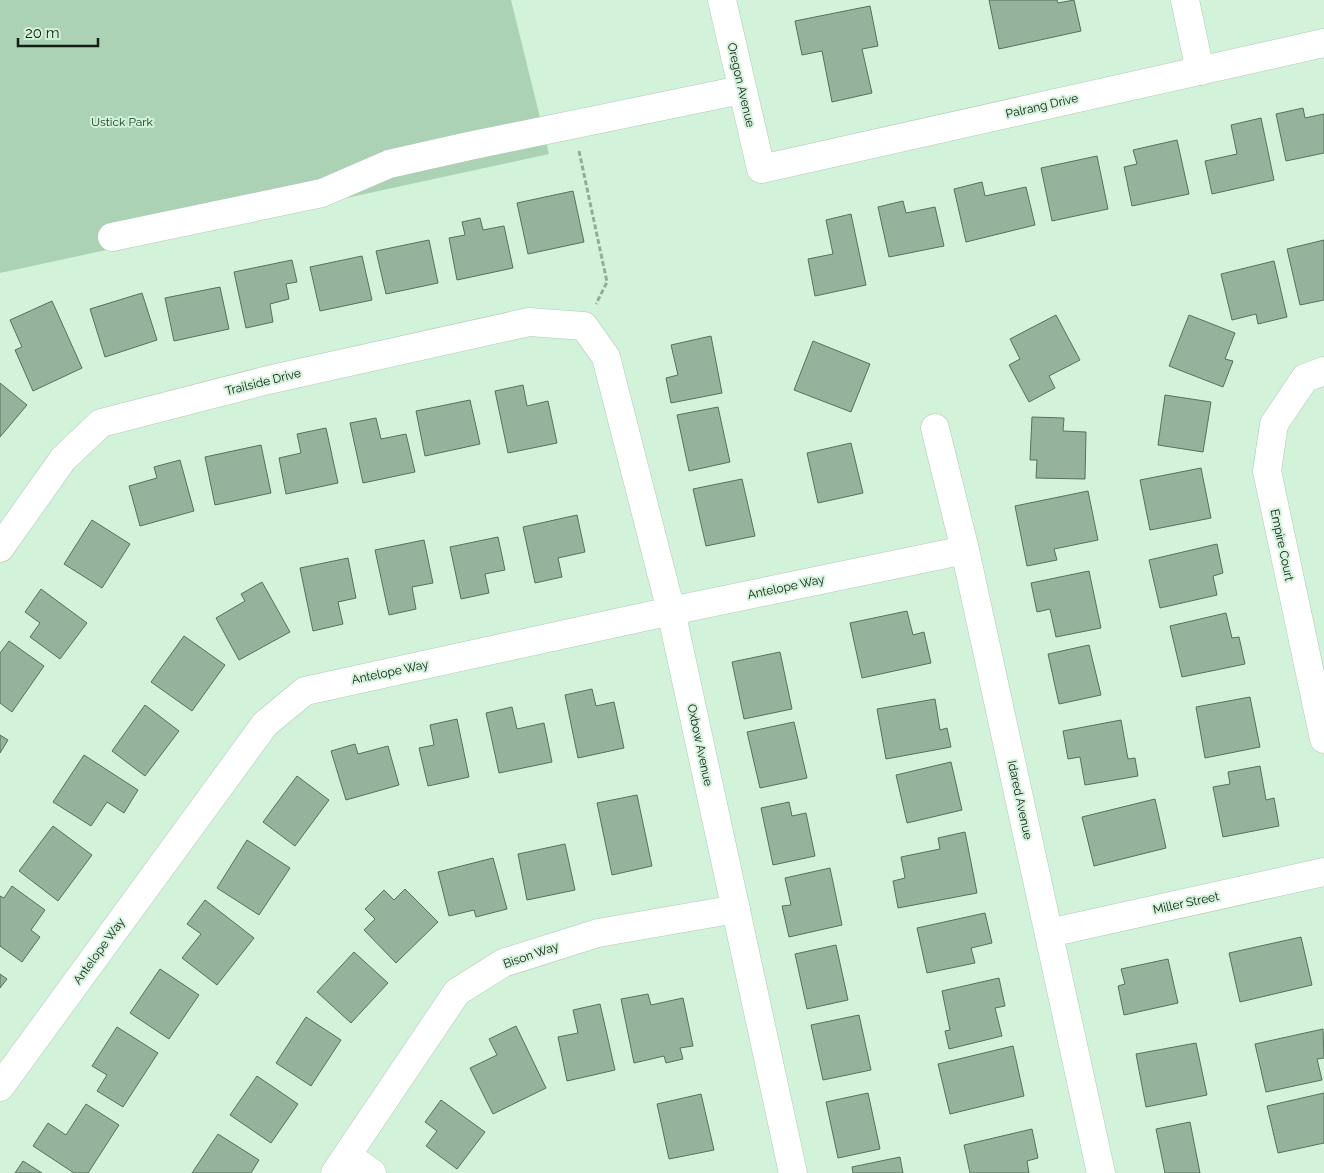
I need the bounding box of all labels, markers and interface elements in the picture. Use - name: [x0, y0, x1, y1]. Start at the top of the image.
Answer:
- scale bar: [18, 15, 98, 47]
- text: 20 m: [25, 24, 60, 42]
- street label: Oregon Avenue: [724, 41, 758, 129]
- street label: Palrang Drive: [1004, 91, 1080, 121]
- park label: Ustick Park: [91, 115, 154, 129]
- street label: Trailside Drive: [224, 366, 302, 398]
- street label: Empire Court: [1268, 508, 1296, 582]
- street label: Antelope Way: [746, 572, 826, 602]
- street label: Antelope Way: [350, 657, 430, 687]
- street label: Oxbow Avenue: [684, 703, 716, 787]
- street label: Idared Avenue: [1005, 759, 1035, 841]
- street label: Miller Street: [1152, 889, 1220, 917]
- street label: Antelope Way: [70, 915, 128, 987]
- street label: Bison Way: [501, 939, 561, 971]

